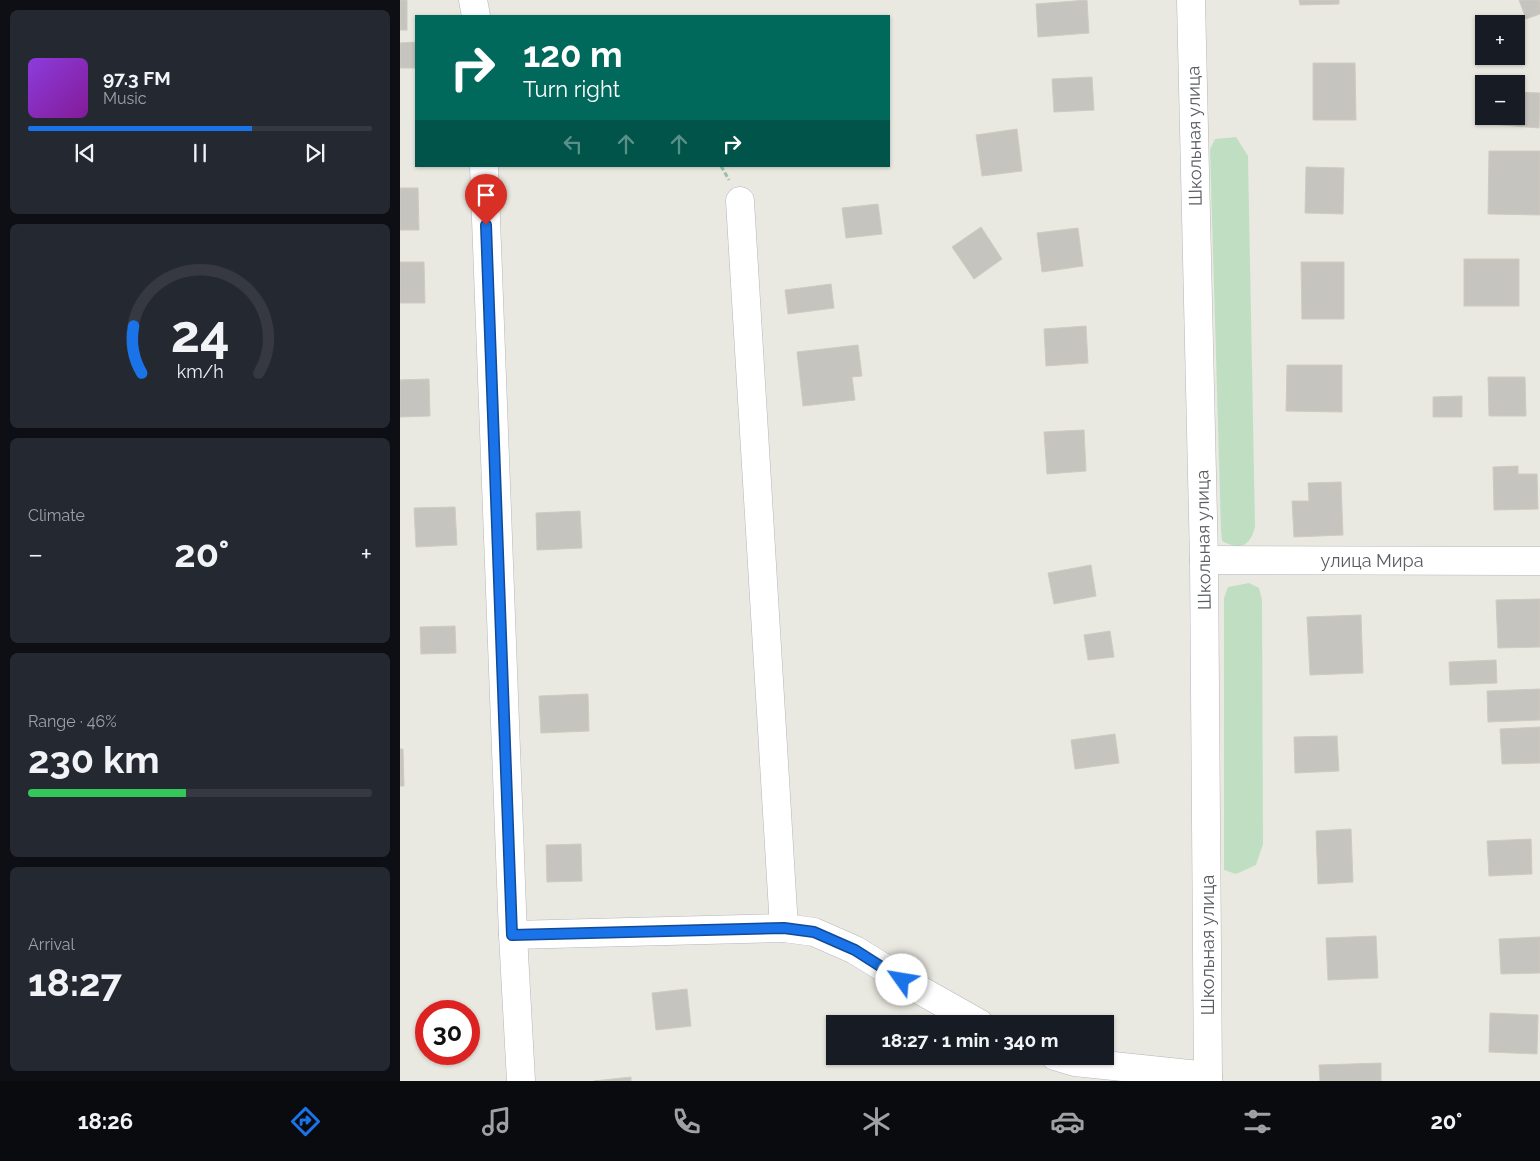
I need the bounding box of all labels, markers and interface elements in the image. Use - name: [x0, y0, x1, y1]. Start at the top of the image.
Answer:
- map controls: [1475, 15, 1525, 125]
- button: +: [1475, 15, 1525, 65]
- text: 120 m: [523, 34, 623, 75]
- icon: right: [440, 35, 505, 100]
- street label: Школьная улица: [1182, 66, 1206, 206]
- text: 97.3 FM: [103, 67, 171, 89]
- button: −: [1475, 75, 1525, 125]
- text: Turn right: [523, 76, 620, 102]
- text: Music: [103, 89, 147, 108]
- icon: left: [559, 130, 587, 158]
- icon: ahead: [612, 130, 640, 158]
- icon: ahead: [665, 130, 693, 158]
- icon: right: [718, 130, 746, 158]
- icon: previous: [71, 139, 99, 167]
- icon: pause: [186, 139, 214, 167]
- icon: next: [301, 139, 329, 167]
- pin: [465, 174, 507, 225]
- icon: arrive: [472, 181, 500, 209]
- text: 24: [170, 303, 230, 364]
- text: km/h: [176, 361, 224, 382]
- street label: Школьная улица: [1191, 470, 1215, 610]
- text: Climate: [28, 506, 85, 525]
- text: 20°: [174, 531, 229, 576]
- text: −: [28, 538, 43, 571]
- text: +: [360, 538, 372, 571]
- street label: улица Мира: [1321, 550, 1423, 571]
- text: Range · 46%: [28, 712, 117, 731]
- text: 230 km: [28, 737, 160, 782]
- street label: Школьная улица: [1197, 875, 1218, 1015]
- text: Arrival: [28, 935, 75, 954]
- position arrow: [875, 953, 927, 1005]
- text: 18:27: [28, 960, 122, 1005]
- speed limit sign: 30: [415, 1000, 480, 1065]
- text: 18:27 · 1 min · 340 m: [881, 1029, 1059, 1051]
- icon: directions: [288, 1104, 323, 1139]
- icon: music: [479, 1104, 514, 1139]
- icon: phone: [669, 1104, 704, 1139]
- icon: climate: [859, 1104, 894, 1139]
- icon: car: [1050, 1104, 1085, 1139]
- icon: filters: [1240, 1104, 1275, 1139]
- text: 18:26: [78, 1108, 133, 1134]
- text: 20°: [1430, 1108, 1462, 1134]

